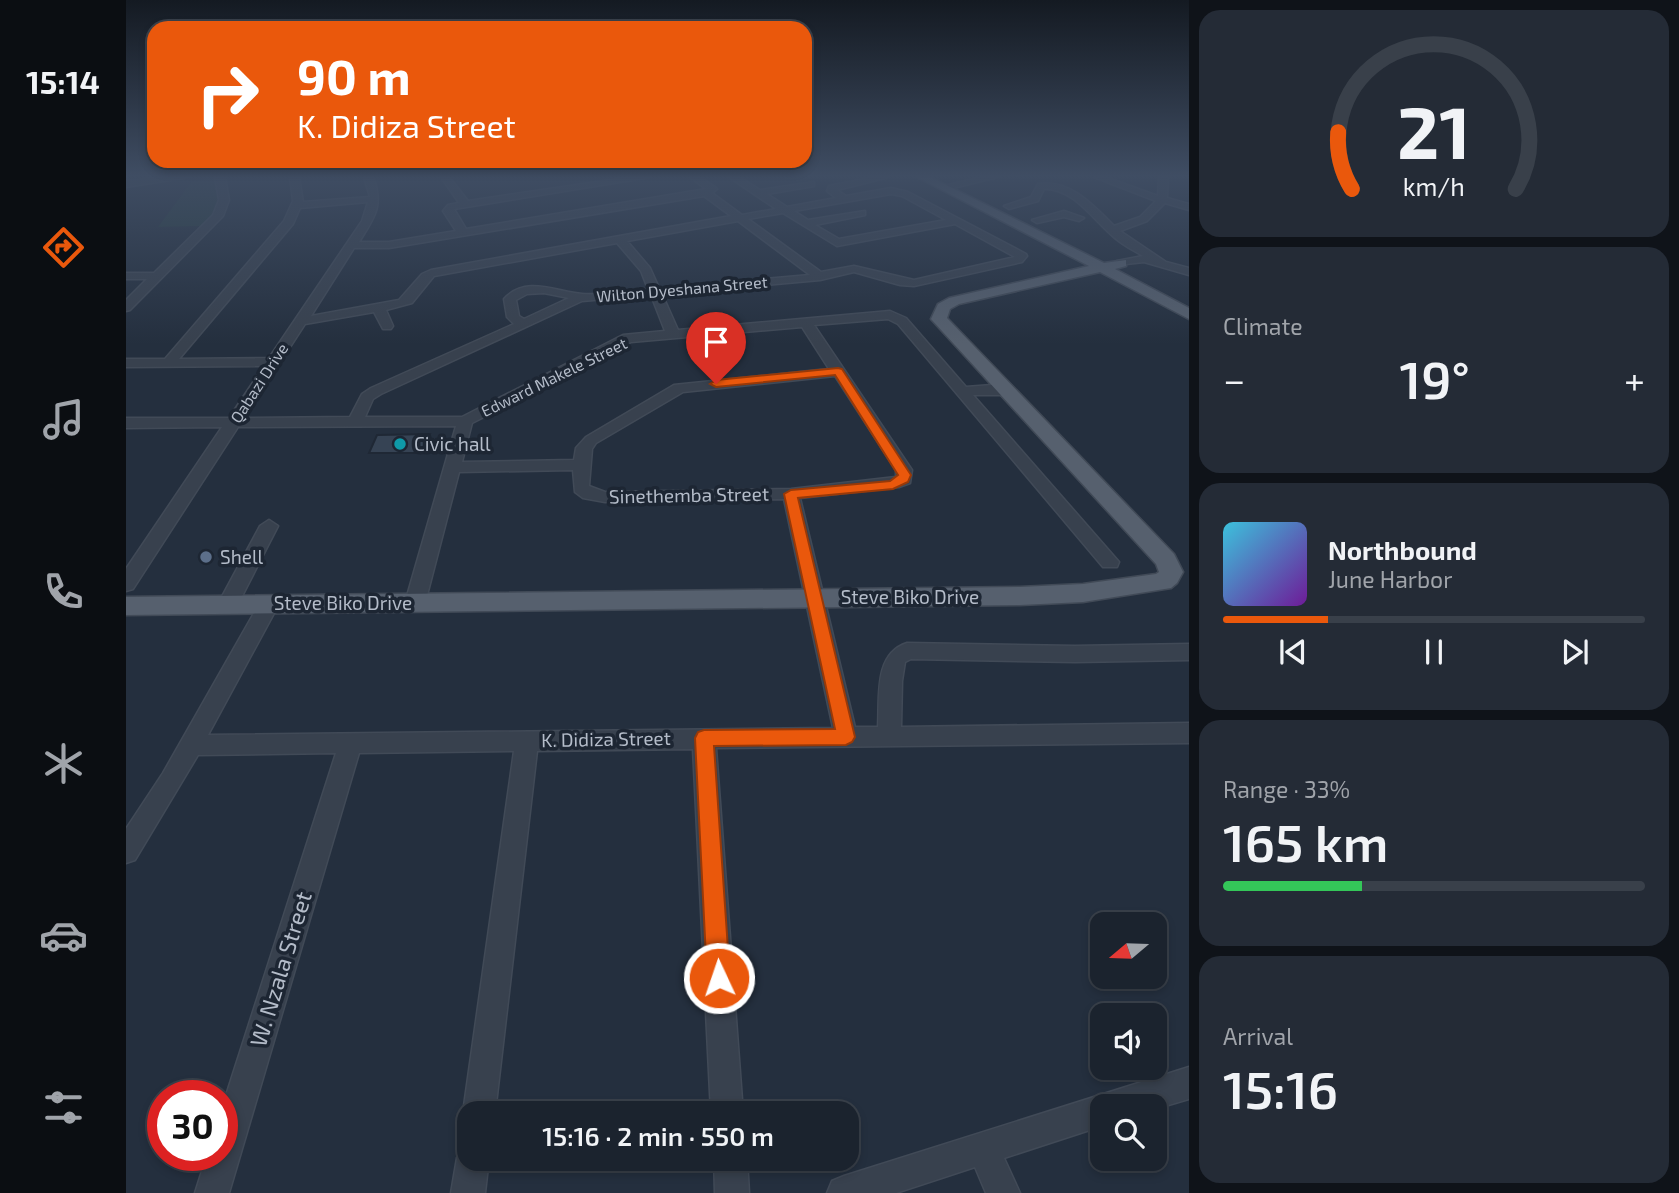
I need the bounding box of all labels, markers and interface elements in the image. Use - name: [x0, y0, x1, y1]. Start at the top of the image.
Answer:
- text: 90 m: [297, 46, 411, 105]
- icon: right: [182, 49, 273, 140]
- text: 15:14: [26, 62, 100, 100]
- text: 21: [1397, 87, 1471, 175]
- text: K. Didiza Street: [297, 106, 516, 144]
- text: km/h: [1403, 171, 1465, 201]
- icon: directions: [39, 223, 88, 272]
- street label: Wilton Dyeshana Street: [596, 272, 768, 305]
- pin: [686, 312, 746, 384]
- text: Climate: [1223, 312, 1303, 340]
- icon: arrive: [697, 323, 735, 361]
- street label: Edward Makele Street: [478, 333, 630, 420]
- street label: Qabazi Drive: [226, 339, 292, 427]
- text: 19°: [1399, 347, 1470, 409]
- text: −: [1223, 356, 1245, 402]
- text: +: [1624, 356, 1645, 402]
- icon: music: [39, 395, 88, 444]
- place label: Civic hall: [414, 432, 491, 455]
- marker: Civic hall: [392, 436, 408, 452]
- street label: Sinethemba Street: [609, 482, 769, 507]
- text: Northbound: [1328, 534, 1477, 565]
- place label: Shell: [220, 545, 264, 568]
- marker: Shell: [198, 549, 214, 565]
- text: June Harbor: [1328, 565, 1452, 593]
- icon: phone: [39, 567, 88, 616]
- street label: Steve Biko Drive: [841, 585, 979, 608]
- street label: Steve Biko Drive: [274, 591, 412, 614]
- icon: previous: [1274, 633, 1312, 671]
- icon: pause: [1415, 633, 1453, 671]
- icon: next: [1556, 633, 1594, 671]
- street label: K. Didiza Street: [541, 726, 671, 751]
- icon: climate: [39, 739, 88, 788]
- text: Range · 33%: [1223, 775, 1350, 803]
- text: 165 km: [1223, 810, 1388, 872]
- street label: W. Nzala Street: [243, 888, 317, 1050]
- icon: car: [39, 911, 88, 960]
- north arrow: [1090, 912, 1167, 989]
- map controls: [1090, 912, 1167, 1171]
- position arrow: [682, 941, 756, 1015]
- button: sound: [1090, 1003, 1167, 1080]
- text: Arrival: [1223, 1022, 1293, 1050]
- text: 15:16: [1223, 1057, 1338, 1119]
- speed limit sign: 30: [147, 1080, 238, 1171]
- icon: filters: [39, 1083, 88, 1132]
- button: search: [1090, 1094, 1167, 1171]
- text: 15:16 · 2 min · 550 m: [542, 1120, 774, 1151]

